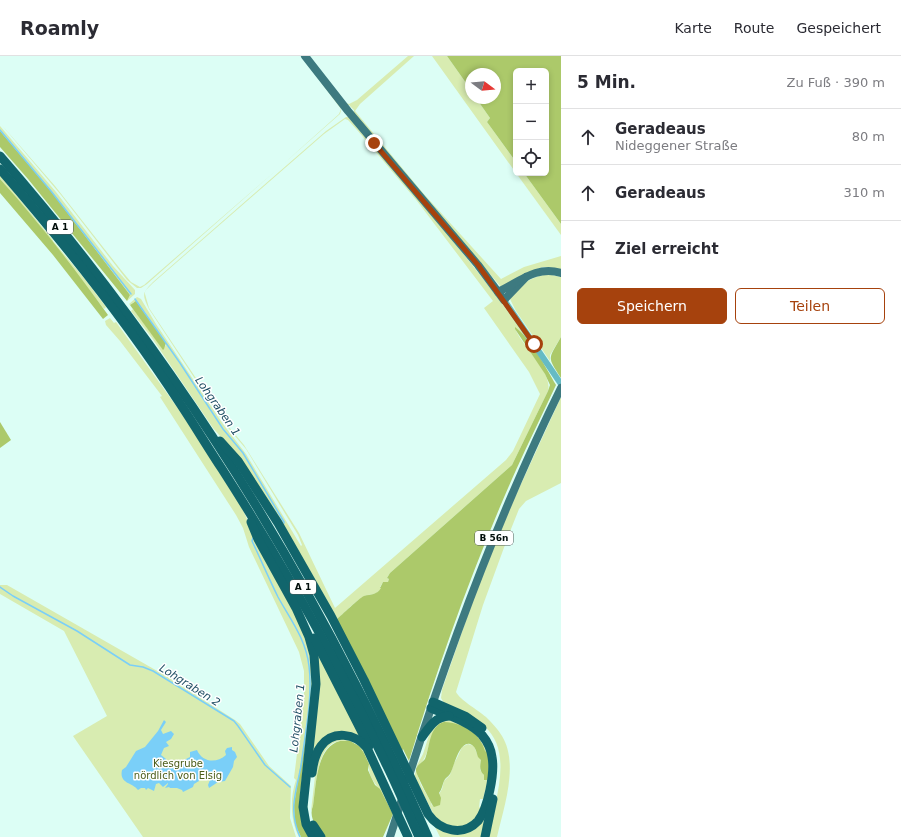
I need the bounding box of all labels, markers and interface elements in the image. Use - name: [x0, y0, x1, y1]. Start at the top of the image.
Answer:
- text: Roamly: [20, 17, 99, 39]
- text: Karte: [674, 20, 712, 36]
- text: Route: [734, 20, 774, 36]
- text: Gespeichert: [796, 20, 881, 36]
- north arrow: [465, 68, 501, 104]
- map controls: [513, 68, 549, 176]
- button: +: [513, 68, 549, 104]
- text: 5 Min.: [577, 72, 636, 92]
- text: Zu Fuß · 390 m: [787, 75, 885, 90]
- button: −: [513, 104, 549, 140]
- text: Geradeaus: [615, 120, 706, 138]
- icon: ahead: [577, 126, 599, 148]
- text: 80 m: [852, 129, 885, 144]
- route end: [365, 134, 383, 152]
- text: Nideggener Straße: [615, 138, 738, 153]
- button: locate: [513, 140, 549, 176]
- icon: ahead: [577, 182, 599, 204]
- text: Geradeaus: [615, 184, 706, 202]
- text: 310 m: [843, 185, 885, 200]
- road number: A 1: [47, 220, 73, 234]
- icon: arrive: [577, 238, 599, 260]
- text: Ziel erreicht: [615, 240, 719, 258]
- button: Speichern: [577, 288, 727, 324]
- button: Teilen: [735, 288, 885, 324]
- route start: [525, 335, 543, 353]
- water label: Lohgraben 1: [192, 374, 243, 438]
- road number: B 56n: [475, 531, 513, 545]
- road number: A 1: [290, 580, 316, 594]
- water label: Lohgraben 2: [157, 662, 223, 709]
- water label: Lohgraben 1: [287, 683, 308, 753]
- park label: Kiesgrube nördlich von Elsig: [134, 758, 222, 781]

